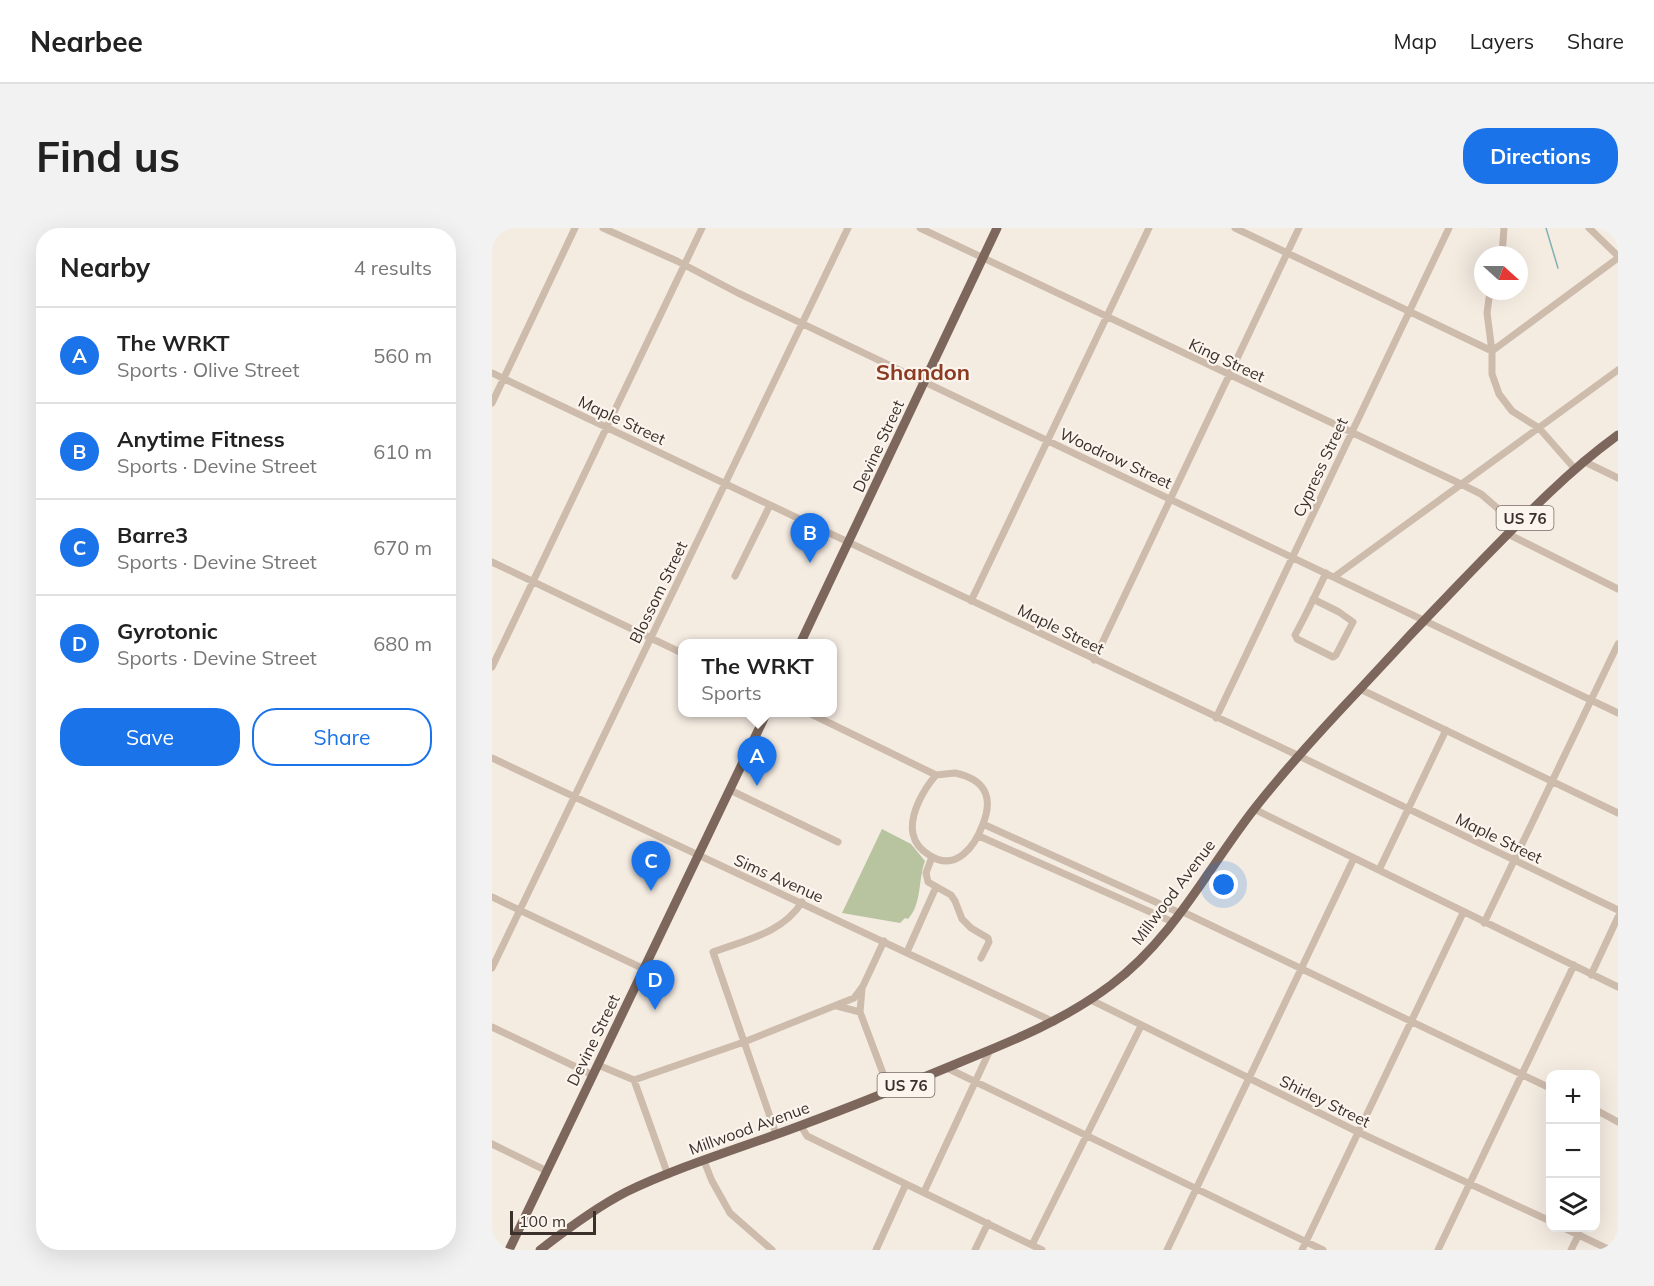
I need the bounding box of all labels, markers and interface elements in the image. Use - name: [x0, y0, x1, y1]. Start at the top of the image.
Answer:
- text: Nearbee: [30, 24, 143, 59]
- text: Map: [1394, 28, 1437, 54]
- text: Layers: [1470, 28, 1534, 54]
- text: Share: [1567, 28, 1624, 54]
- button: Directions: [1463, 128, 1618, 184]
- text: Find us: [36, 130, 180, 183]
- north arrow: [1474, 246, 1528, 300]
- text: Nearby: [60, 251, 150, 284]
- text: 4 results: [354, 255, 432, 280]
- text: The WRKT: [117, 329, 230, 357]
- street label: King Street: [1186, 334, 1268, 386]
- text: A: [72, 343, 87, 368]
- text: 560 m: [373, 343, 432, 368]
- text: Sports · Olive Street: [117, 357, 300, 382]
- district label: Shandon: [876, 358, 970, 386]
- street label: Maple Street: [575, 391, 669, 449]
- street label: Devine Street: [848, 396, 908, 495]
- street label: Cypress Street: [1288, 414, 1352, 520]
- street label: Woodrow Street: [1057, 423, 1176, 493]
- text: Anytime Fitness: [117, 425, 285, 453]
- text: B: [73, 439, 86, 464]
- text: 610 m: [373, 439, 432, 464]
- text: Sports · Devine Street: [117, 453, 317, 478]
- road number: US 76: [1496, 506, 1554, 530]
- pin: B: [790, 514, 830, 563]
- text: Barre3: [117, 521, 188, 549]
- text: C: [73, 535, 86, 560]
- text: 670 m: [373, 535, 432, 560]
- street label: Blossom Street: [625, 537, 692, 646]
- text: Sports · Devine Street: [117, 549, 317, 574]
- street label: Maple Street: [1014, 599, 1108, 659]
- text: Gyrotonic: [117, 617, 218, 645]
- text: D: [72, 631, 87, 656]
- text: 680 m: [373, 631, 432, 656]
- popup: [678, 639, 837, 717]
- text: Sports · Devine Street: [117, 645, 317, 670]
- text: The WRKT: [701, 652, 814, 680]
- text: Sports: [701, 680, 762, 705]
- button: Save: [60, 708, 240, 766]
- button: Share: [252, 708, 432, 766]
- pin: A: [738, 736, 776, 786]
- street label: Maple Street: [1452, 808, 1546, 868]
- street label: Millwood Avenue: [1127, 835, 1219, 949]
- pin: C: [632, 842, 670, 891]
- street label: Sims Avenue: [731, 849, 827, 907]
- your location: [1209, 870, 1238, 899]
- pin: D: [636, 960, 674, 1010]
- street label: Devine Street: [562, 991, 624, 1089]
- street label: Shirley Street: [1276, 1070, 1374, 1132]
- map controls: [1546, 1070, 1600, 1232]
- button: +: [1546, 1070, 1600, 1124]
- road number: US 76: [878, 1073, 934, 1097]
- street label: Millwood Avenue: [686, 1097, 812, 1159]
- button: −: [1546, 1124, 1600, 1178]
- button: layers: [1546, 1178, 1600, 1232]
- scale bar: [510, 1208, 596, 1236]
- text: 100 m: [519, 1211, 566, 1231]

